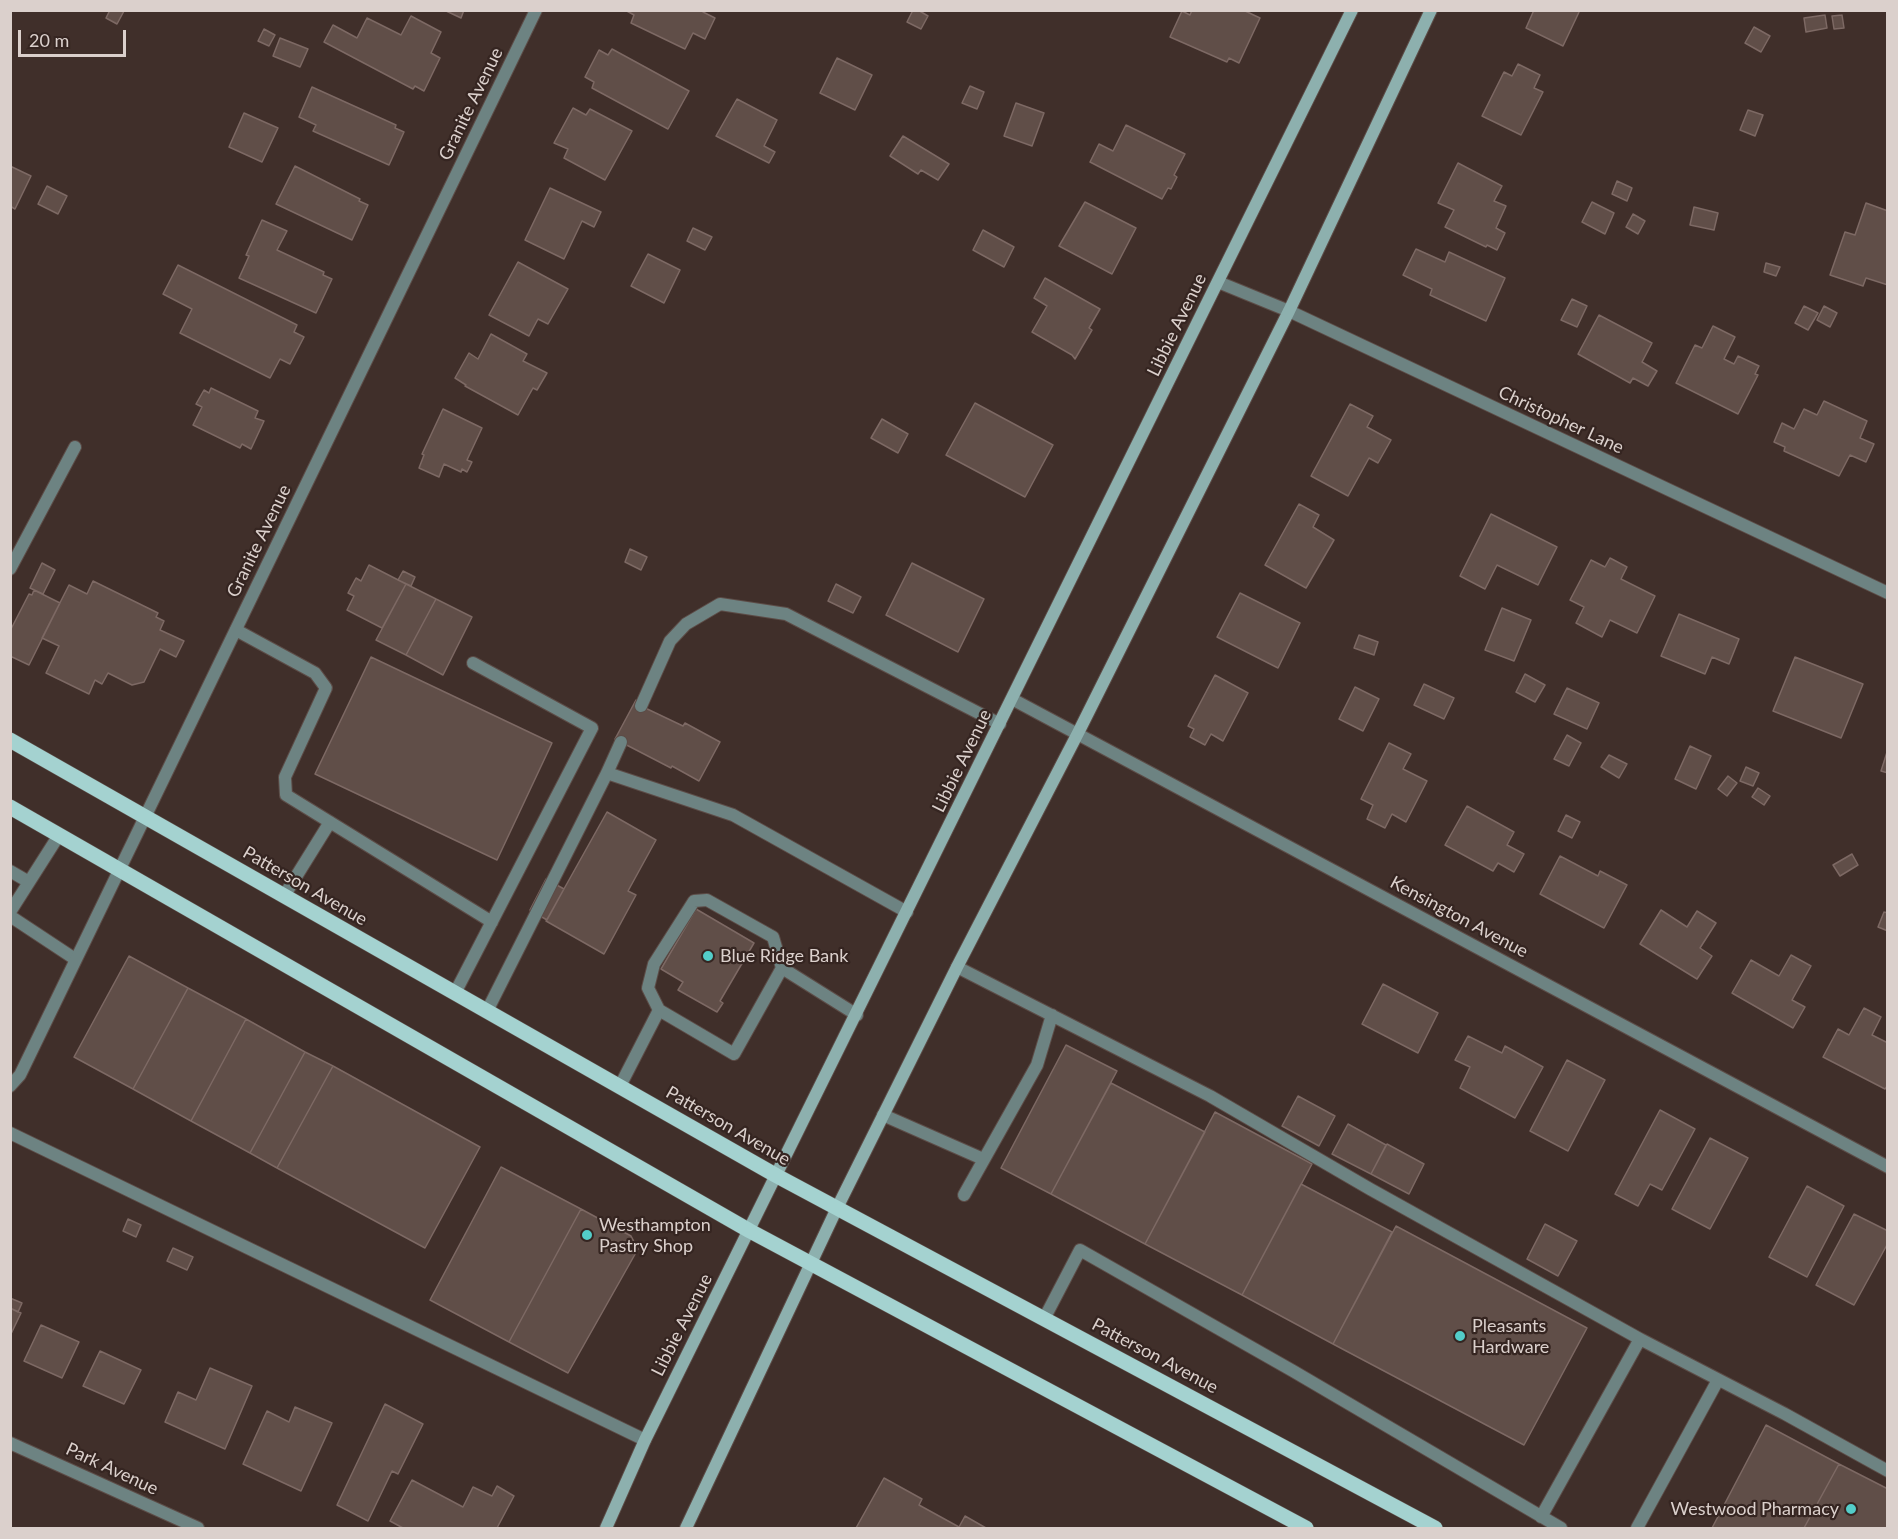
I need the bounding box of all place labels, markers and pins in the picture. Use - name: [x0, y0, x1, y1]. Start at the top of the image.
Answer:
- place label: Blue Ridge Bank: [720, 945, 848, 967]
- marker: Blue Ridge Bank: [701, 949, 715, 963]
- place label: Westhampton Pastry Shop: [599, 1214, 711, 1256]
- marker: Westhampton Pastry Shop: [580, 1228, 594, 1242]
- place label: Pleasants Hardware: [1472, 1315, 1549, 1358]
- marker: Pleasants Hardware: [1453, 1329, 1467, 1343]
- place label: Westwood Pharmacy: [1671, 1498, 1839, 1520]
- marker: Westwood Pharmacy: [1844, 1502, 1858, 1516]

